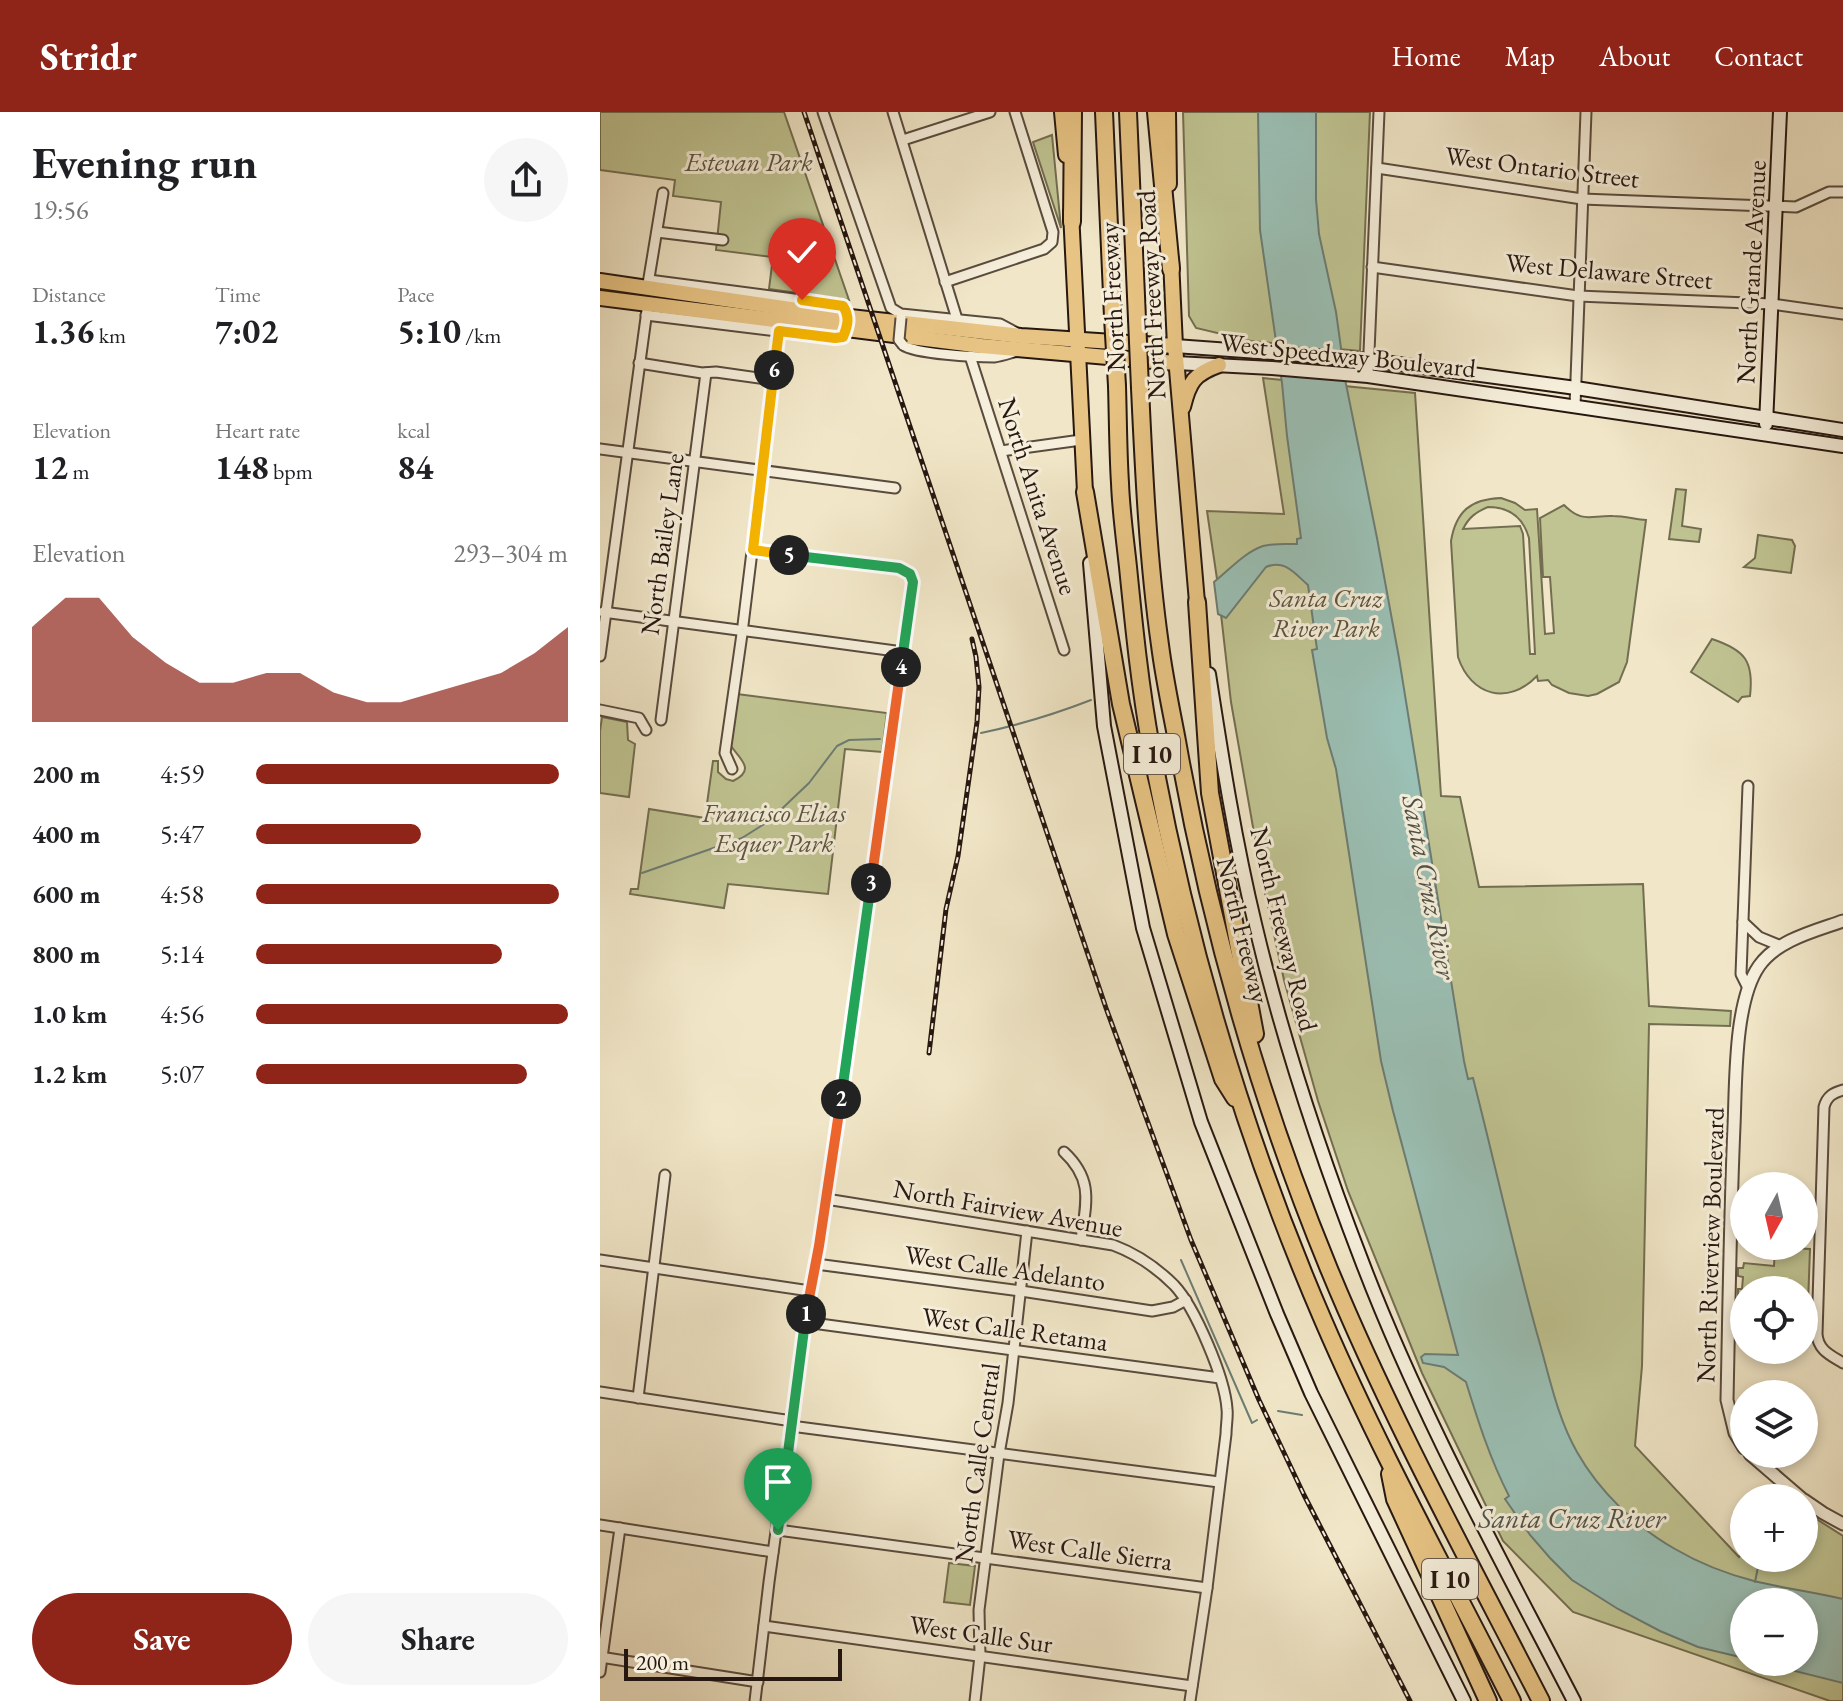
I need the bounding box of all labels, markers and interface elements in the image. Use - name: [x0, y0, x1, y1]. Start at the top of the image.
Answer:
- text: Stridr: [40, 32, 137, 81]
- text: Home: [1391, 38, 1461, 74]
- text: Map: [1505, 38, 1555, 74]
- text: About: [1599, 38, 1670, 74]
- text: Contact: [1714, 38, 1803, 74]
- text: Evening run: [32, 134, 257, 191]
- button: share: [484, 138, 568, 222]
- street label: West Ontario Street: [1443, 138, 1641, 196]
- park label: Estevan Park: [684, 145, 813, 179]
- street label: North Grande Avenue: [1728, 159, 1774, 385]
- street label: North Freeway Road: [1128, 189, 1173, 400]
- text: 19:56: [32, 193, 88, 227]
- pin: [768, 218, 836, 300]
- street label: North Freeway: [1091, 221, 1133, 373]
- icon: check: [780, 230, 824, 274]
- street label: West Delaware Street: [1504, 245, 1714, 297]
- text: Distance: [32, 280, 105, 309]
- text: Time: [215, 280, 260, 309]
- text: Pace: [397, 280, 434, 309]
- text: 1.36: [32, 309, 94, 353]
- text: 7:02: [215, 309, 278, 353]
- text: 5:10: [397, 309, 461, 353]
- text: km: [94, 321, 126, 350]
- text: /km: [461, 321, 502, 350]
- street label: West Speedway Boulevard: [1218, 325, 1478, 385]
- pin: 6: [754, 350, 794, 390]
- text: 6: [768, 355, 780, 384]
- street label: North Anita Avenue: [990, 393, 1086, 599]
- text: Elevation: [32, 416, 111, 445]
- text: Heart rate: [215, 416, 300, 445]
- text: kcal: [397, 416, 430, 445]
- text: 12: [32, 445, 68, 489]
- text: 148: [215, 445, 269, 489]
- text: 84: [397, 445, 433, 489]
- street label: North Bailey Lane: [632, 451, 692, 637]
- text: m: [68, 457, 90, 486]
- text: bpm: [269, 457, 313, 486]
- pin: 5: [769, 535, 809, 575]
- text: Elevation: [32, 536, 126, 570]
- text: 293–304 m: [453, 536, 568, 570]
- text: 5: [783, 540, 795, 569]
- park label: Santa Cruz River Park: [1268, 581, 1383, 645]
- pin: 4: [881, 647, 921, 687]
- text: 4: [895, 652, 907, 681]
- road number: I 10: [1124, 734, 1180, 774]
- text: 200 m: [32, 757, 100, 791]
- text: 4:59: [160, 757, 204, 791]
- water label: Santa Cruz River: [1394, 791, 1466, 983]
- park label: Francisco Elias Esquer Park: [701, 796, 847, 861]
- text: 400 m: [32, 817, 100, 851]
- text: 5:47: [160, 817, 204, 851]
- street label: North Freeway Road: [1244, 824, 1324, 1034]
- street label: North Freeway: [1210, 854, 1276, 1006]
- pin: 3: [851, 863, 891, 903]
- text: 3: [865, 868, 877, 897]
- text: 600 m: [32, 877, 100, 911]
- text: 4:58: [160, 877, 204, 911]
- text: 800 m: [32, 937, 100, 971]
- text: 5:14: [160, 937, 204, 971]
- text: 1.0 km: [32, 997, 107, 1031]
- text: 4:56: [160, 997, 204, 1031]
- text: 1.2 km: [32, 1057, 107, 1091]
- text: 5:07: [160, 1057, 204, 1091]
- pin: 2: [821, 1079, 861, 1119]
- text: 2: [835, 1084, 847, 1113]
- street label: North Riverview Boulevard: [1688, 1106, 1732, 1383]
- street label: North Fairview Avenue: [891, 1171, 1125, 1245]
- north arrow: [1730, 1172, 1818, 1260]
- map controls: [1730, 1172, 1818, 1676]
- street label: West Calle Adelanto: [902, 1237, 1108, 1299]
- button: locate: [1730, 1276, 1818, 1364]
- pin: 1: [786, 1294, 826, 1334]
- text: 1: [800, 1299, 812, 1328]
- street label: West Calle Retama: [920, 1299, 1111, 1359]
- street label: North Calle Central: [946, 1361, 1008, 1565]
- button: layers: [1730, 1380, 1818, 1468]
- pin: [744, 1448, 812, 1530]
- icon: arrive: [756, 1460, 800, 1504]
- button: +: [1730, 1484, 1818, 1572]
- water label: Santa Cruz River: [1478, 1500, 1667, 1536]
- street label: West Calle Sierra: [1005, 1522, 1175, 1578]
- road number: I 10: [1422, 1559, 1478, 1599]
- button: −: [1730, 1588, 1818, 1676]
- button: Save: [32, 1593, 292, 1685]
- button: Share: [308, 1593, 568, 1685]
- street label: West Calle Sur: [907, 1607, 1055, 1661]
- scale bar: [624, 1645, 842, 1681]
- text: 200 m: [636, 1648, 689, 1677]

